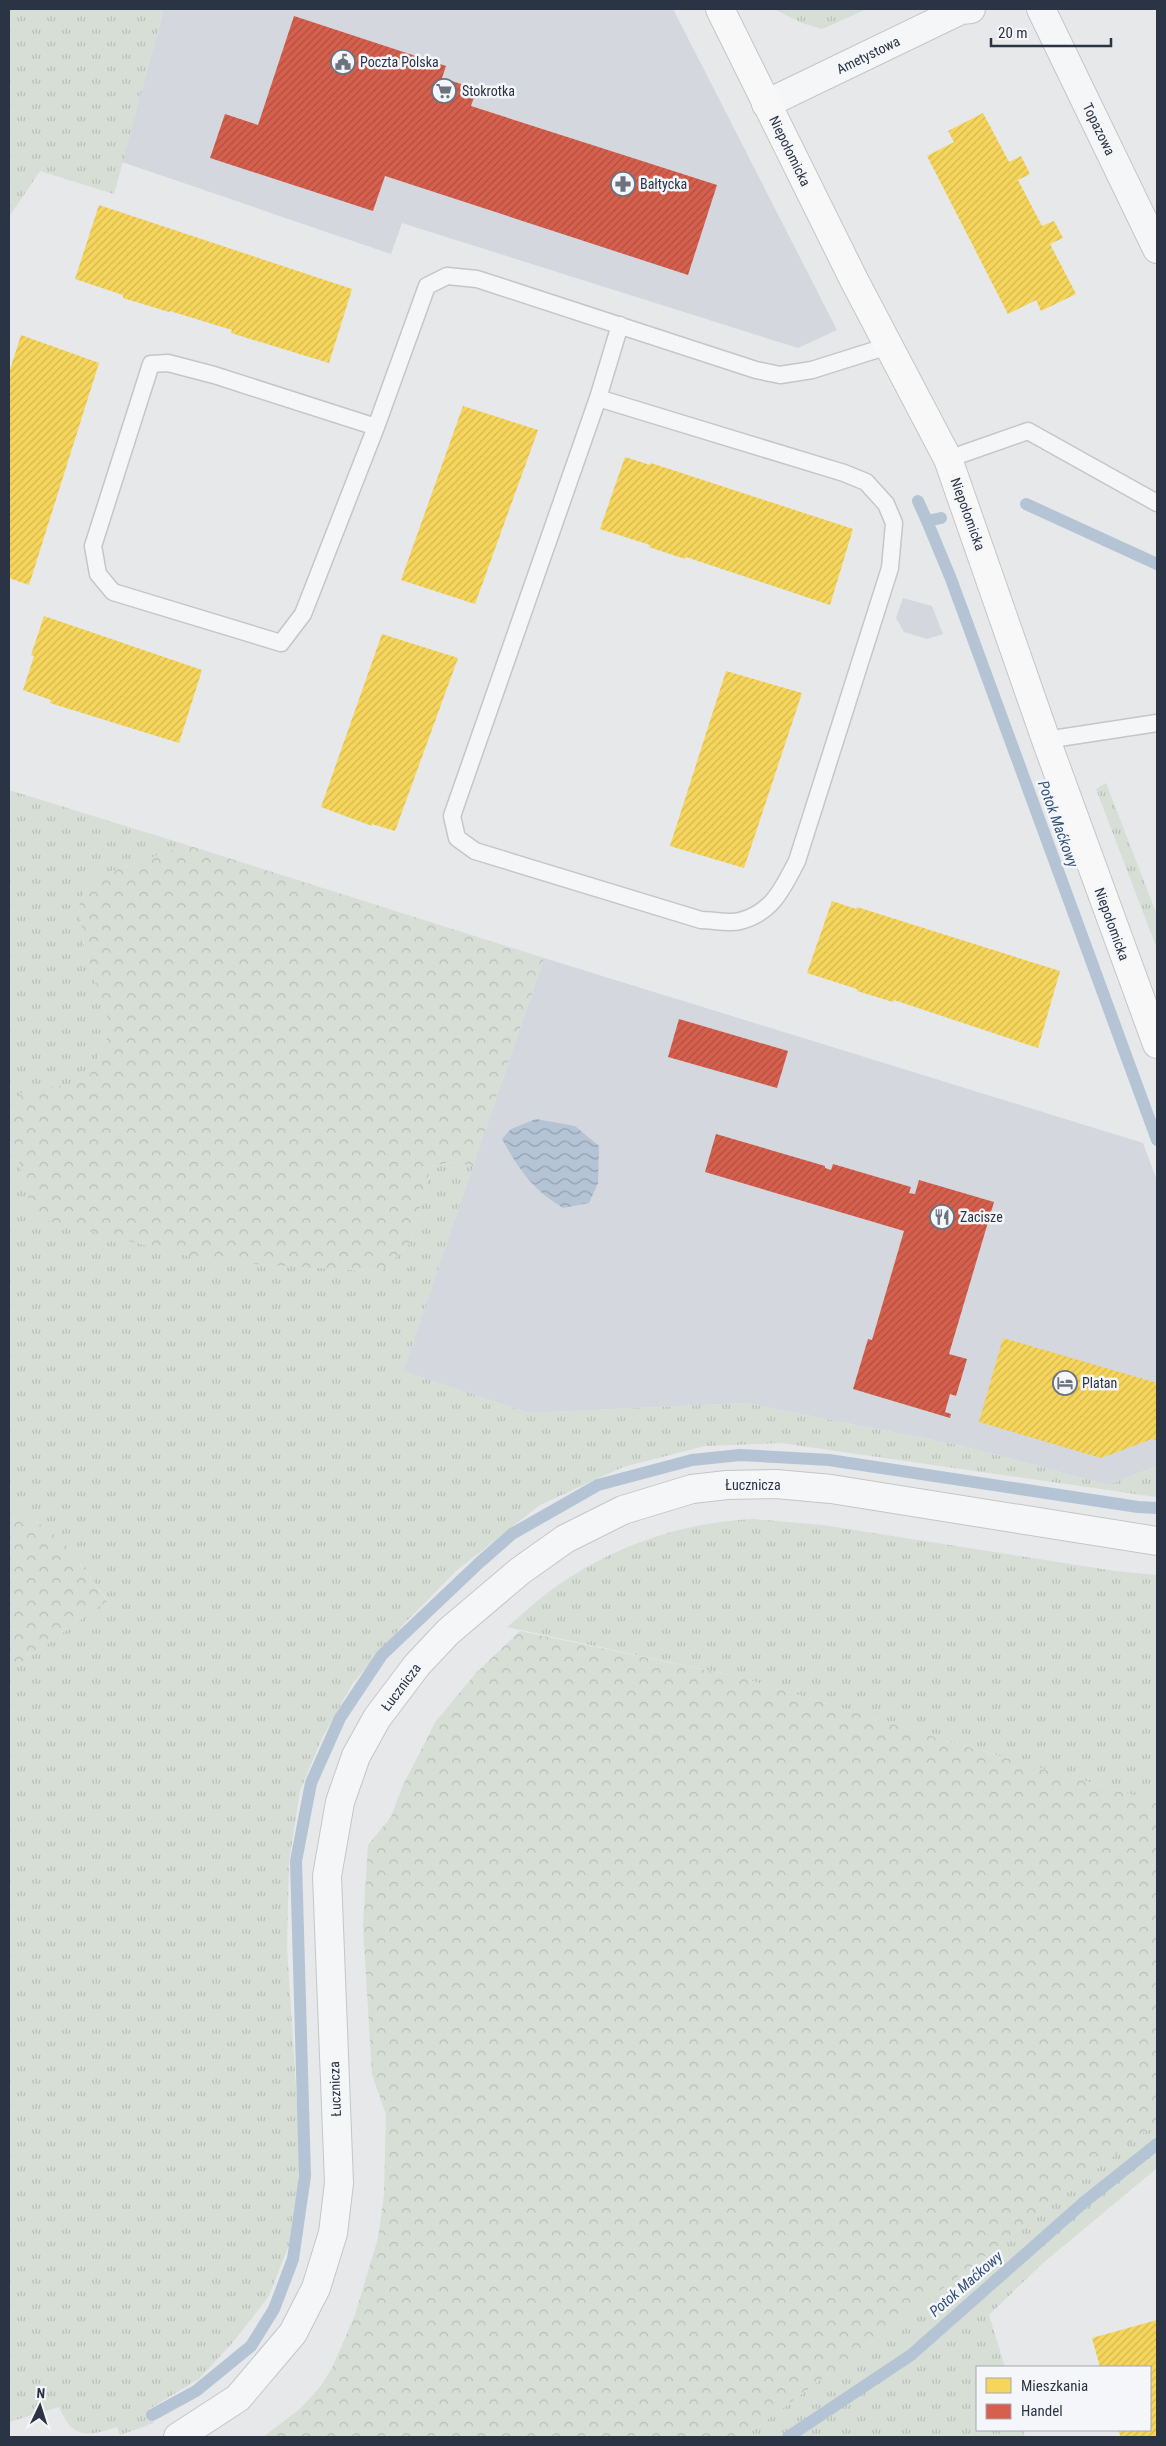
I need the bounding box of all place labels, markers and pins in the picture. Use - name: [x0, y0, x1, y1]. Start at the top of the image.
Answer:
- public building icon: Poczta Polska: [330, 49, 356, 75]
- place label: Poczta Polska: [360, 54, 439, 70]
- supermarket icon: Stokrotka: [431, 78, 457, 104]
- place label: Stokrotka: [462, 83, 515, 99]
- pharmacy icon: Bałtycka: [610, 171, 636, 197]
- place label: Bałtycka: [640, 176, 687, 192]
- restaurant icon: Zacisze: [929, 1204, 955, 1230]
- place label: Zacisze: [960, 1209, 1003, 1225]
- hotel icon: Platan: [1052, 1370, 1078, 1396]
- place label: Platan: [1082, 1375, 1117, 1391]

